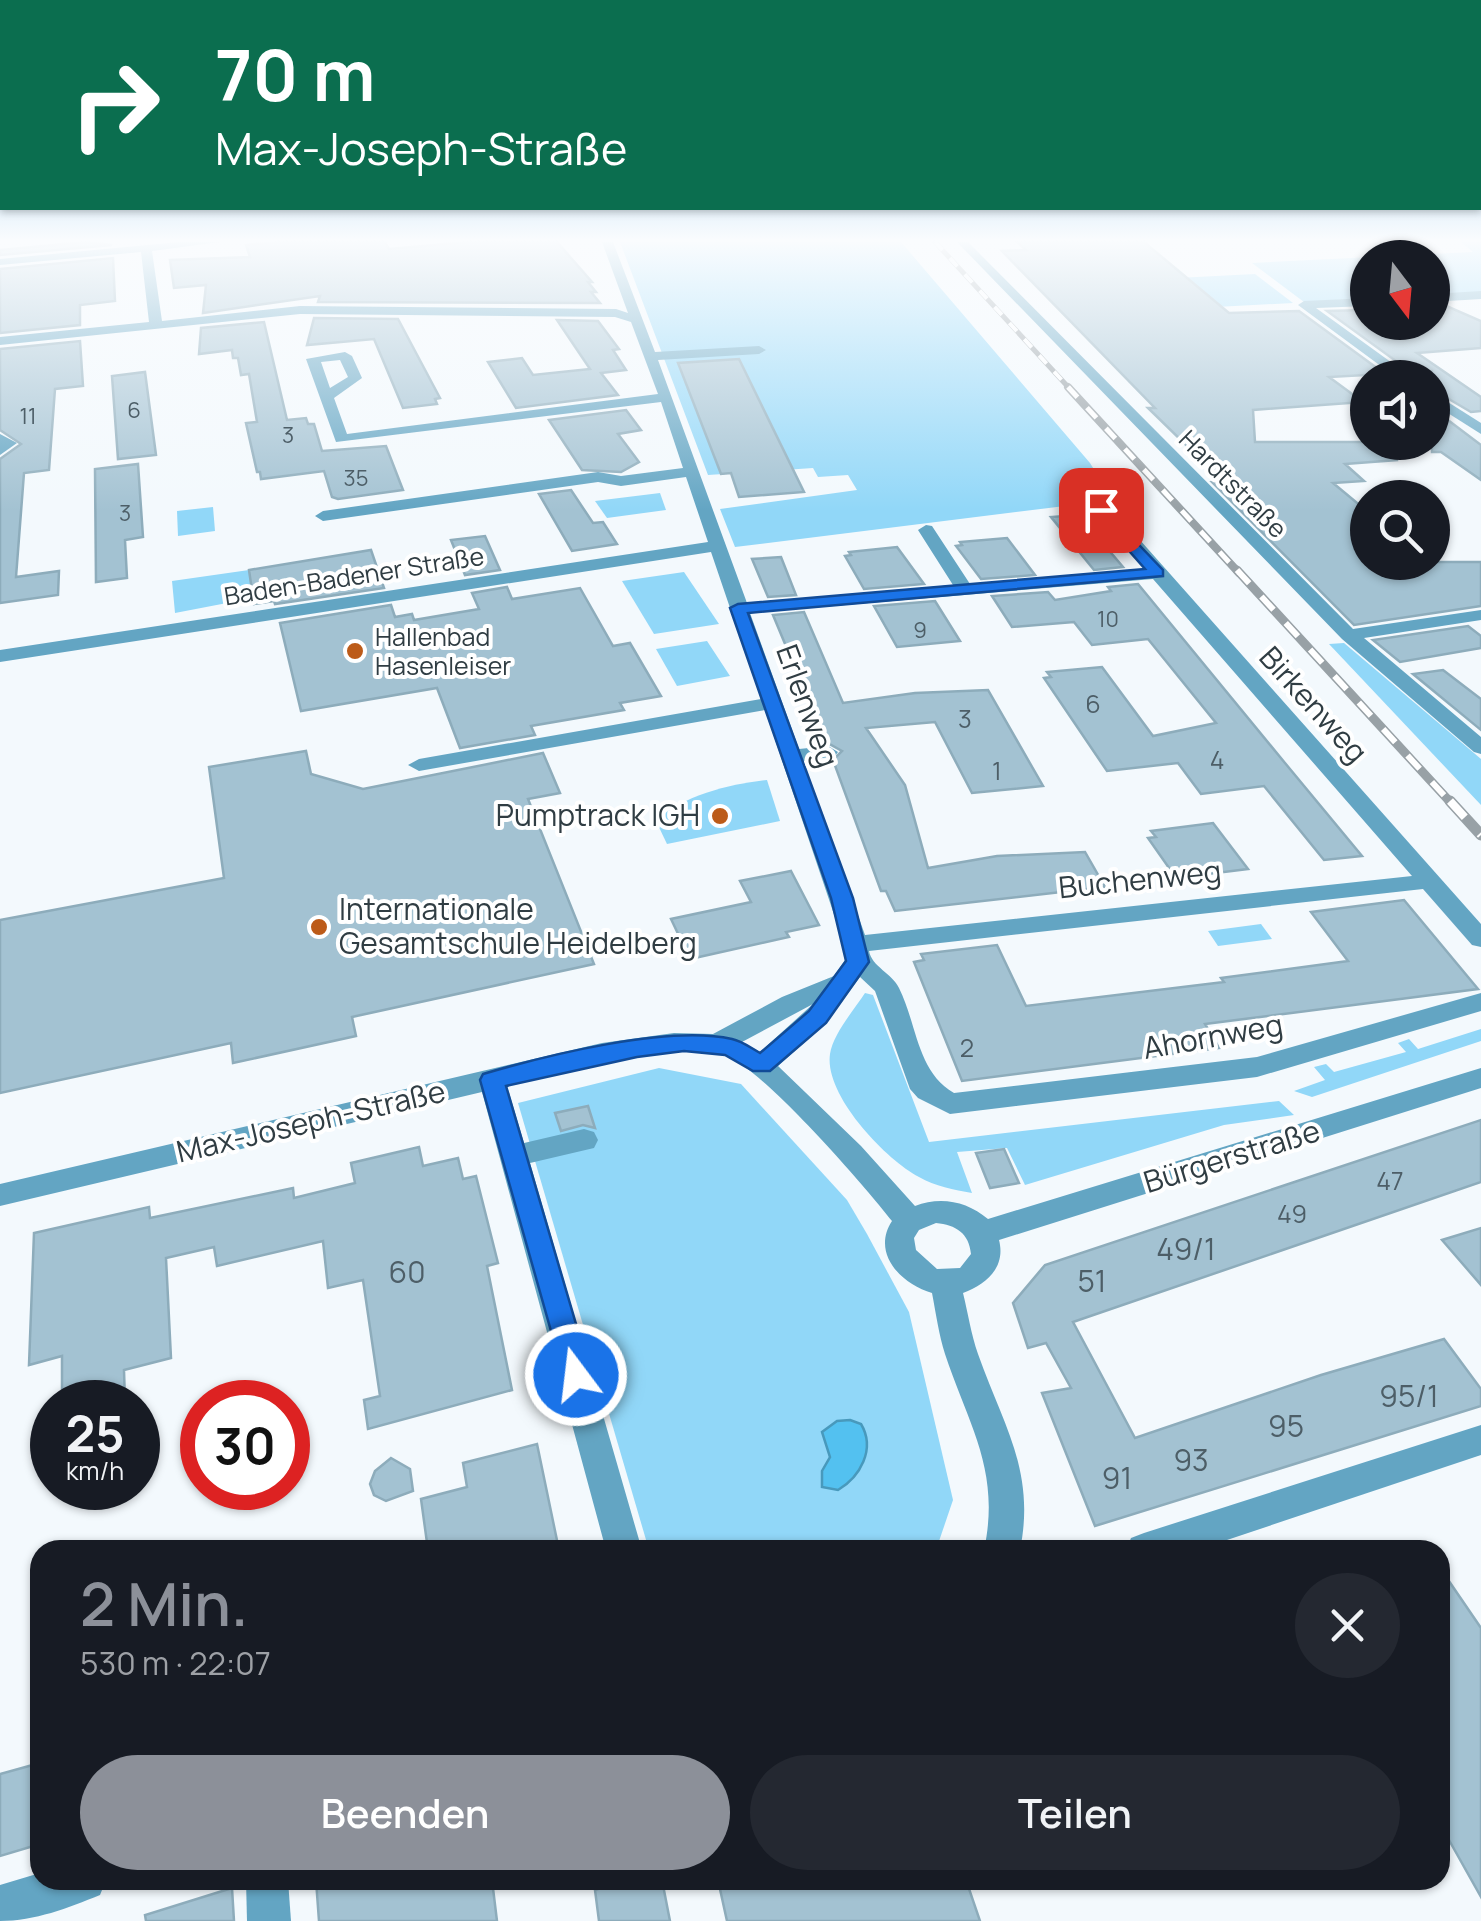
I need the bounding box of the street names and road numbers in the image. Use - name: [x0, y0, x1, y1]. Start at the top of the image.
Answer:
- street label: Hardtstraße: [1172, 422, 1295, 545]
- street label: Baden-Badener Straße: [221, 538, 486, 613]
- street label: Birkenweg: [1251, 637, 1377, 771]
- street label: Erlenweg: [767, 639, 849, 772]
- street label: Buchenweg: [1057, 850, 1223, 907]
- street label: Ahornweg: [1140, 1003, 1286, 1068]
- street label: Max-Joseph-Straße: [172, 1070, 449, 1171]
- street label: Bürgerstraße: [1139, 1109, 1325, 1202]

